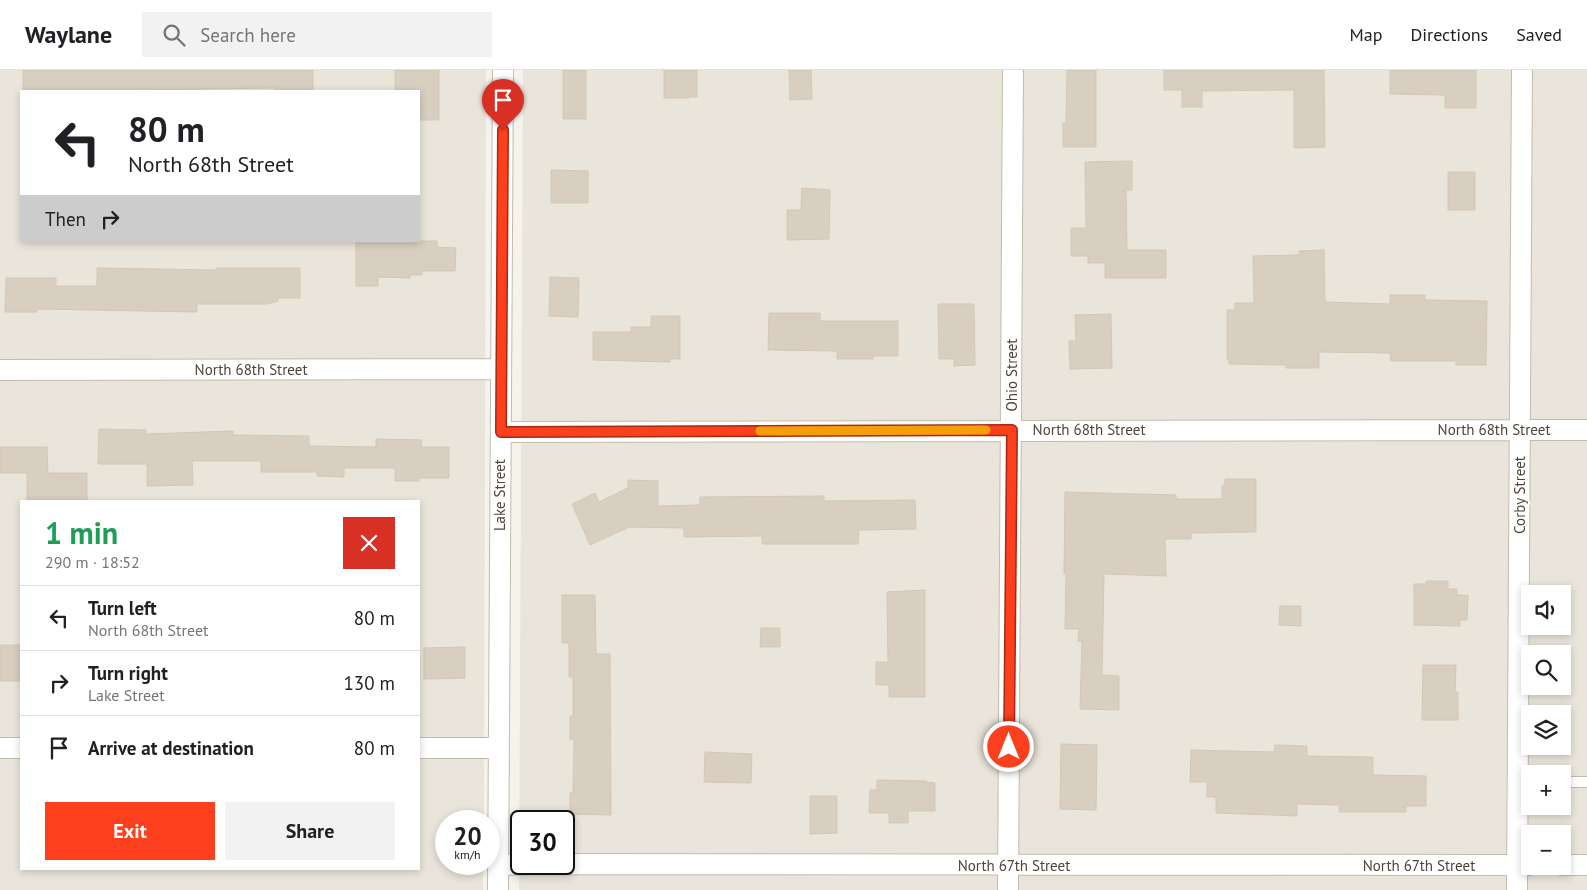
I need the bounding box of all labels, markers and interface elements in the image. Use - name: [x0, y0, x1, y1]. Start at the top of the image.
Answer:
- search box: [142, 12, 492, 57]
- text: Waylane: [25, 19, 112, 50]
- icon: search: [160, 21, 188, 49]
- text: Search here: [200, 23, 296, 47]
- text: Map: [1350, 23, 1382, 46]
- text: Directions: [1410, 23, 1488, 46]
- text: Saved: [1516, 23, 1562, 46]
- pin: [482, 79, 524, 130]
- icon: arrive: [489, 86, 517, 114]
- text: 80 m: [128, 106, 205, 152]
- icon: left: [45, 110, 110, 175]
- text: North 68th Street: [128, 150, 294, 178]
- icon: right: [96, 205, 124, 233]
- text: Then: [45, 207, 86, 231]
- street label: Ohio Street: [1002, 339, 1021, 411]
- street label: North 68th Street: [195, 360, 307, 379]
- street label: North 68th Street: [1033, 420, 1145, 439]
- street label: North 68th Street: [1438, 420, 1550, 439]
- street label: Corby Street: [1510, 456, 1529, 534]
- street label: Lake Street: [490, 459, 509, 531]
- text: 1 min: [45, 513, 118, 552]
- button: close: [343, 517, 395, 569]
- text: 290 m · 18:52: [45, 552, 140, 572]
- map controls: [1521, 585, 1571, 875]
- button: sound: [1521, 585, 1571, 635]
- text: Turn left: [88, 596, 157, 620]
- icon: left: [45, 604, 73, 632]
- text: 80 m: [354, 606, 395, 630]
- text: North 68th Street: [88, 620, 208, 640]
- button: search: [1521, 645, 1571, 695]
- text: Turn right: [88, 661, 168, 685]
- icon: right: [45, 669, 73, 697]
- text: 130 m: [343, 671, 395, 695]
- text: Lake Street: [88, 685, 165, 705]
- button: layers: [1521, 705, 1571, 755]
- position arrow: [982, 720, 1034, 772]
- icon: arrive: [45, 734, 73, 762]
- text: Arrive at destination: [88, 736, 254, 760]
- text: 80 m: [354, 736, 395, 760]
- button: +: [1521, 765, 1571, 815]
- button: Exit: [45, 802, 215, 860]
- button: Share: [225, 802, 395, 860]
- speed limit sign: 30: [510, 810, 575, 875]
- text: 20: [453, 820, 482, 852]
- button: −: [1521, 825, 1571, 875]
- text: km/h: [454, 847, 481, 862]
- street label: North 67th Street: [958, 856, 1070, 875]
- street label: North 67th Street: [1363, 856, 1475, 875]

